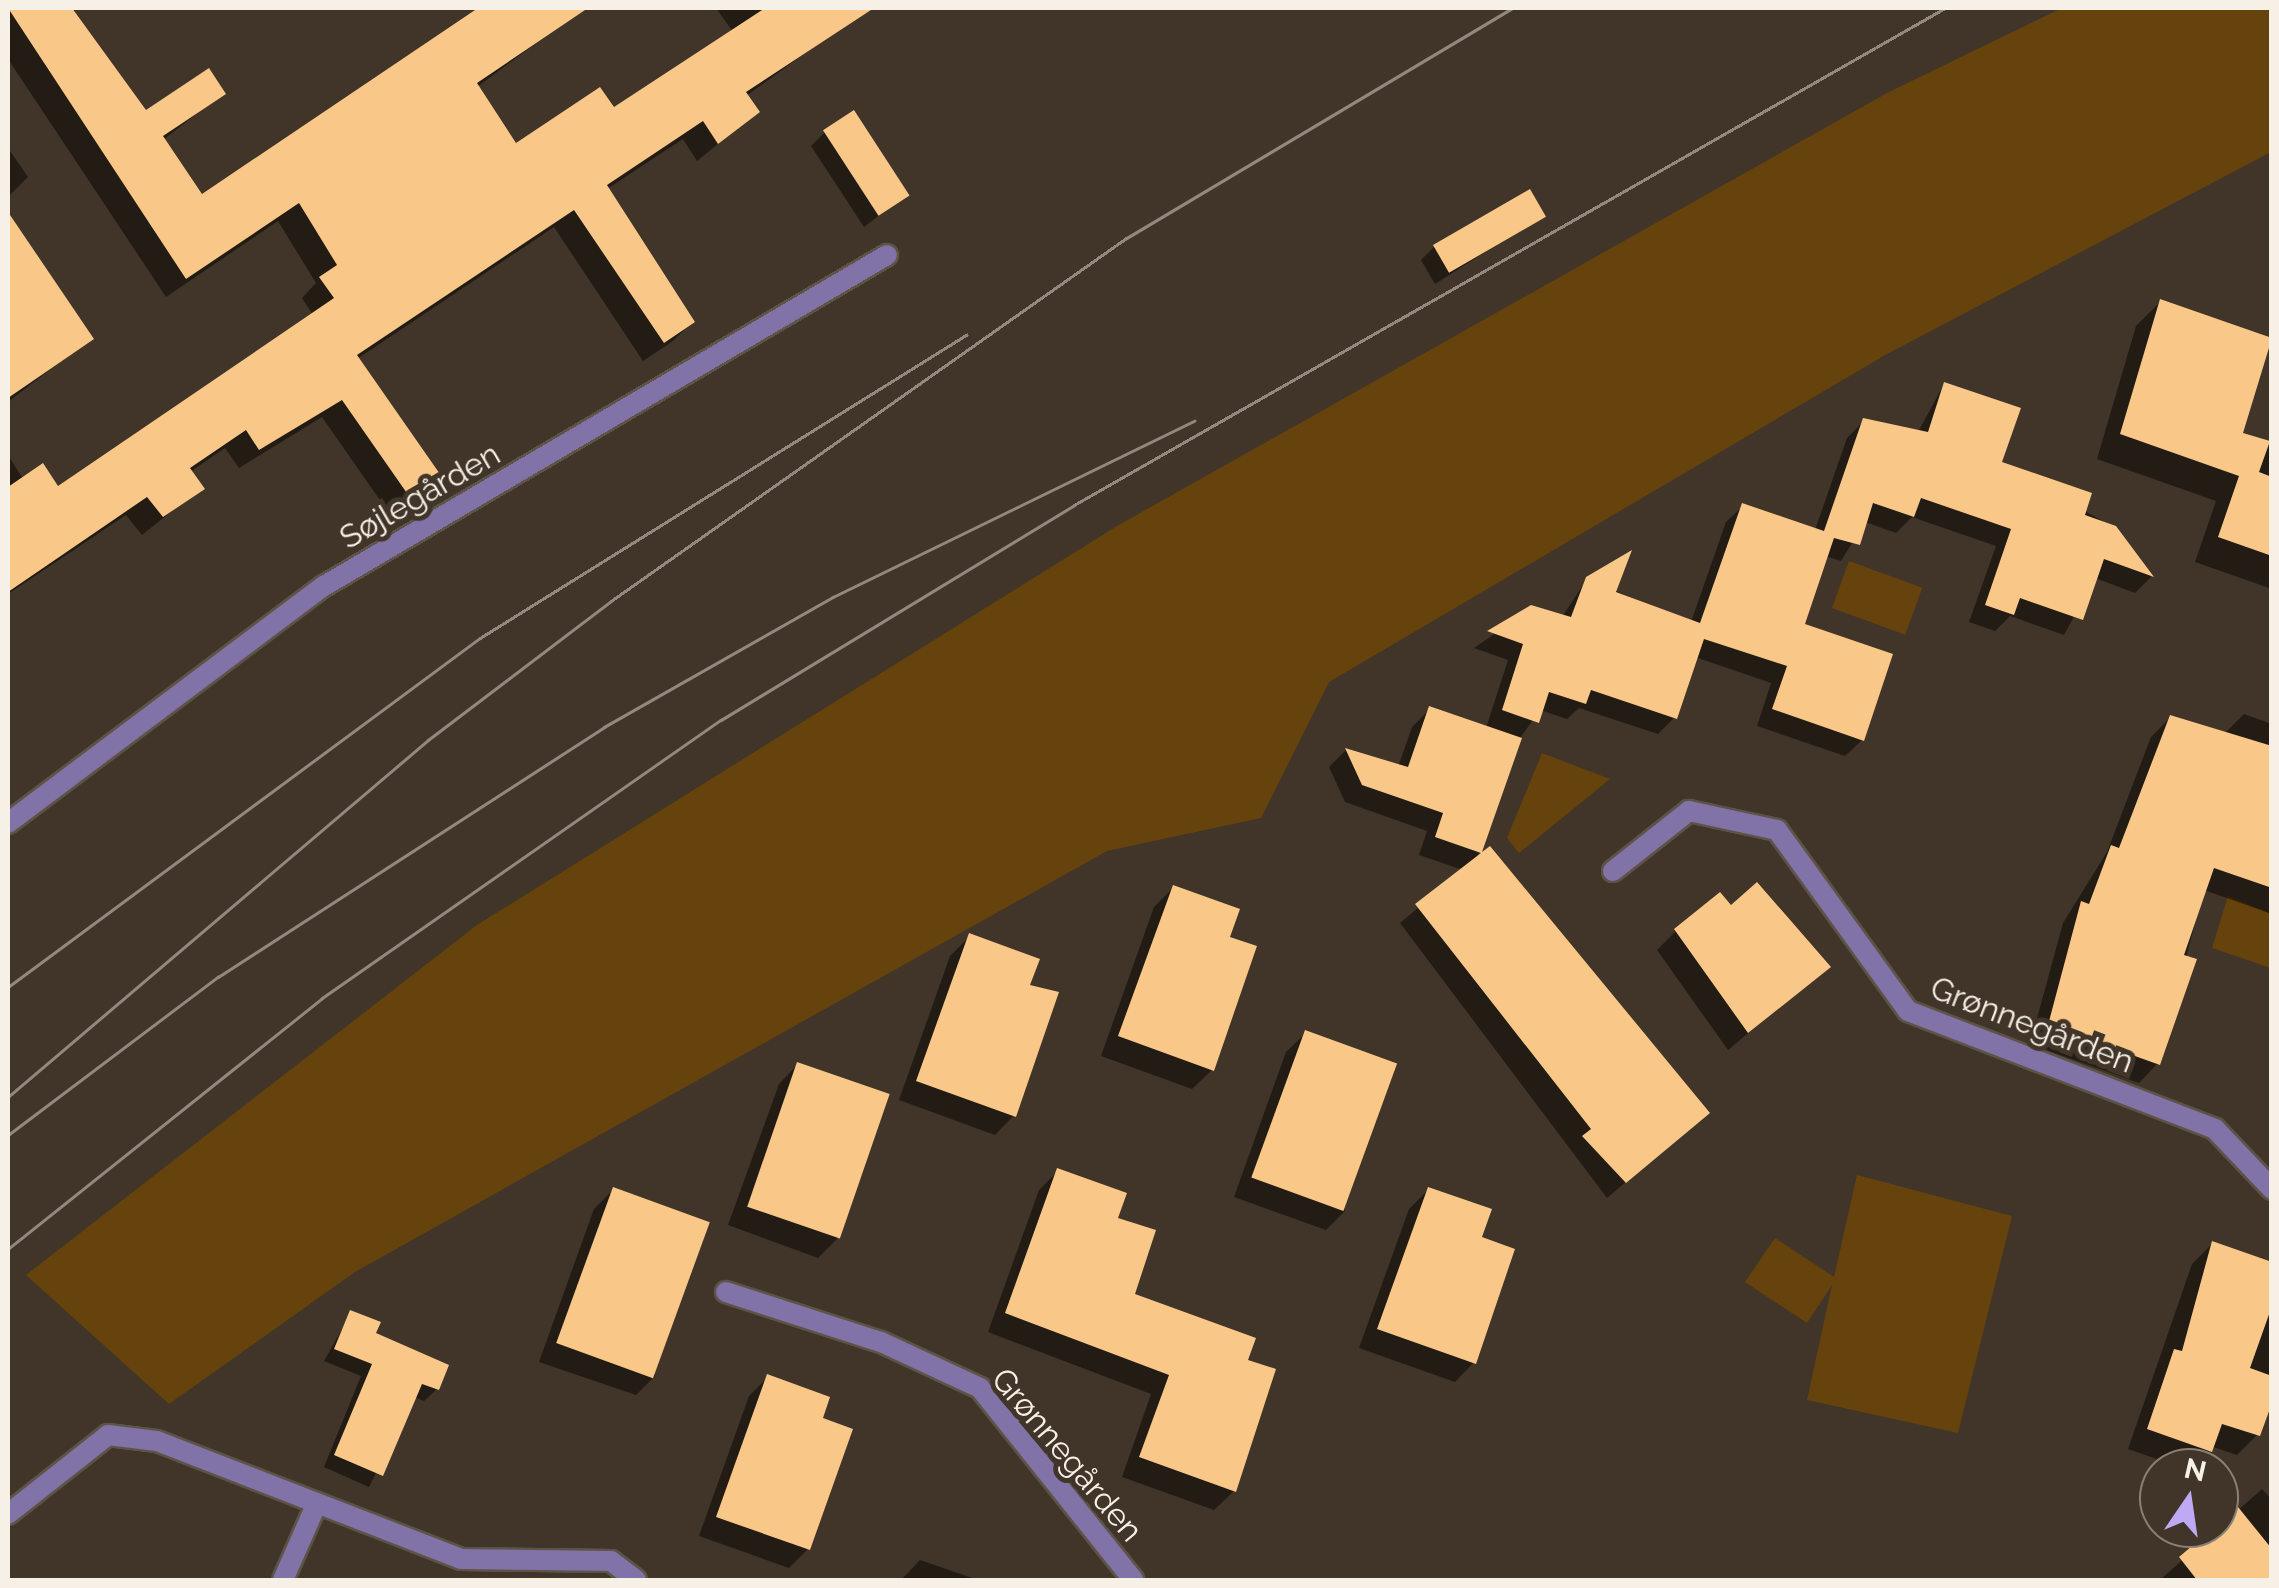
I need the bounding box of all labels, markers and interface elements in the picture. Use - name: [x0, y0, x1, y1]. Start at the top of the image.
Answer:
- street label: Søjlegården: [333, 435, 507, 557]
- street label: Grønnegården: [1925, 969, 2139, 1081]
- street label: Grønnegården: [983, 1361, 1151, 1549]
- north arrow: [2139, 1448, 2239, 1548]
- text: N: [2181, 1452, 2210, 1489]

